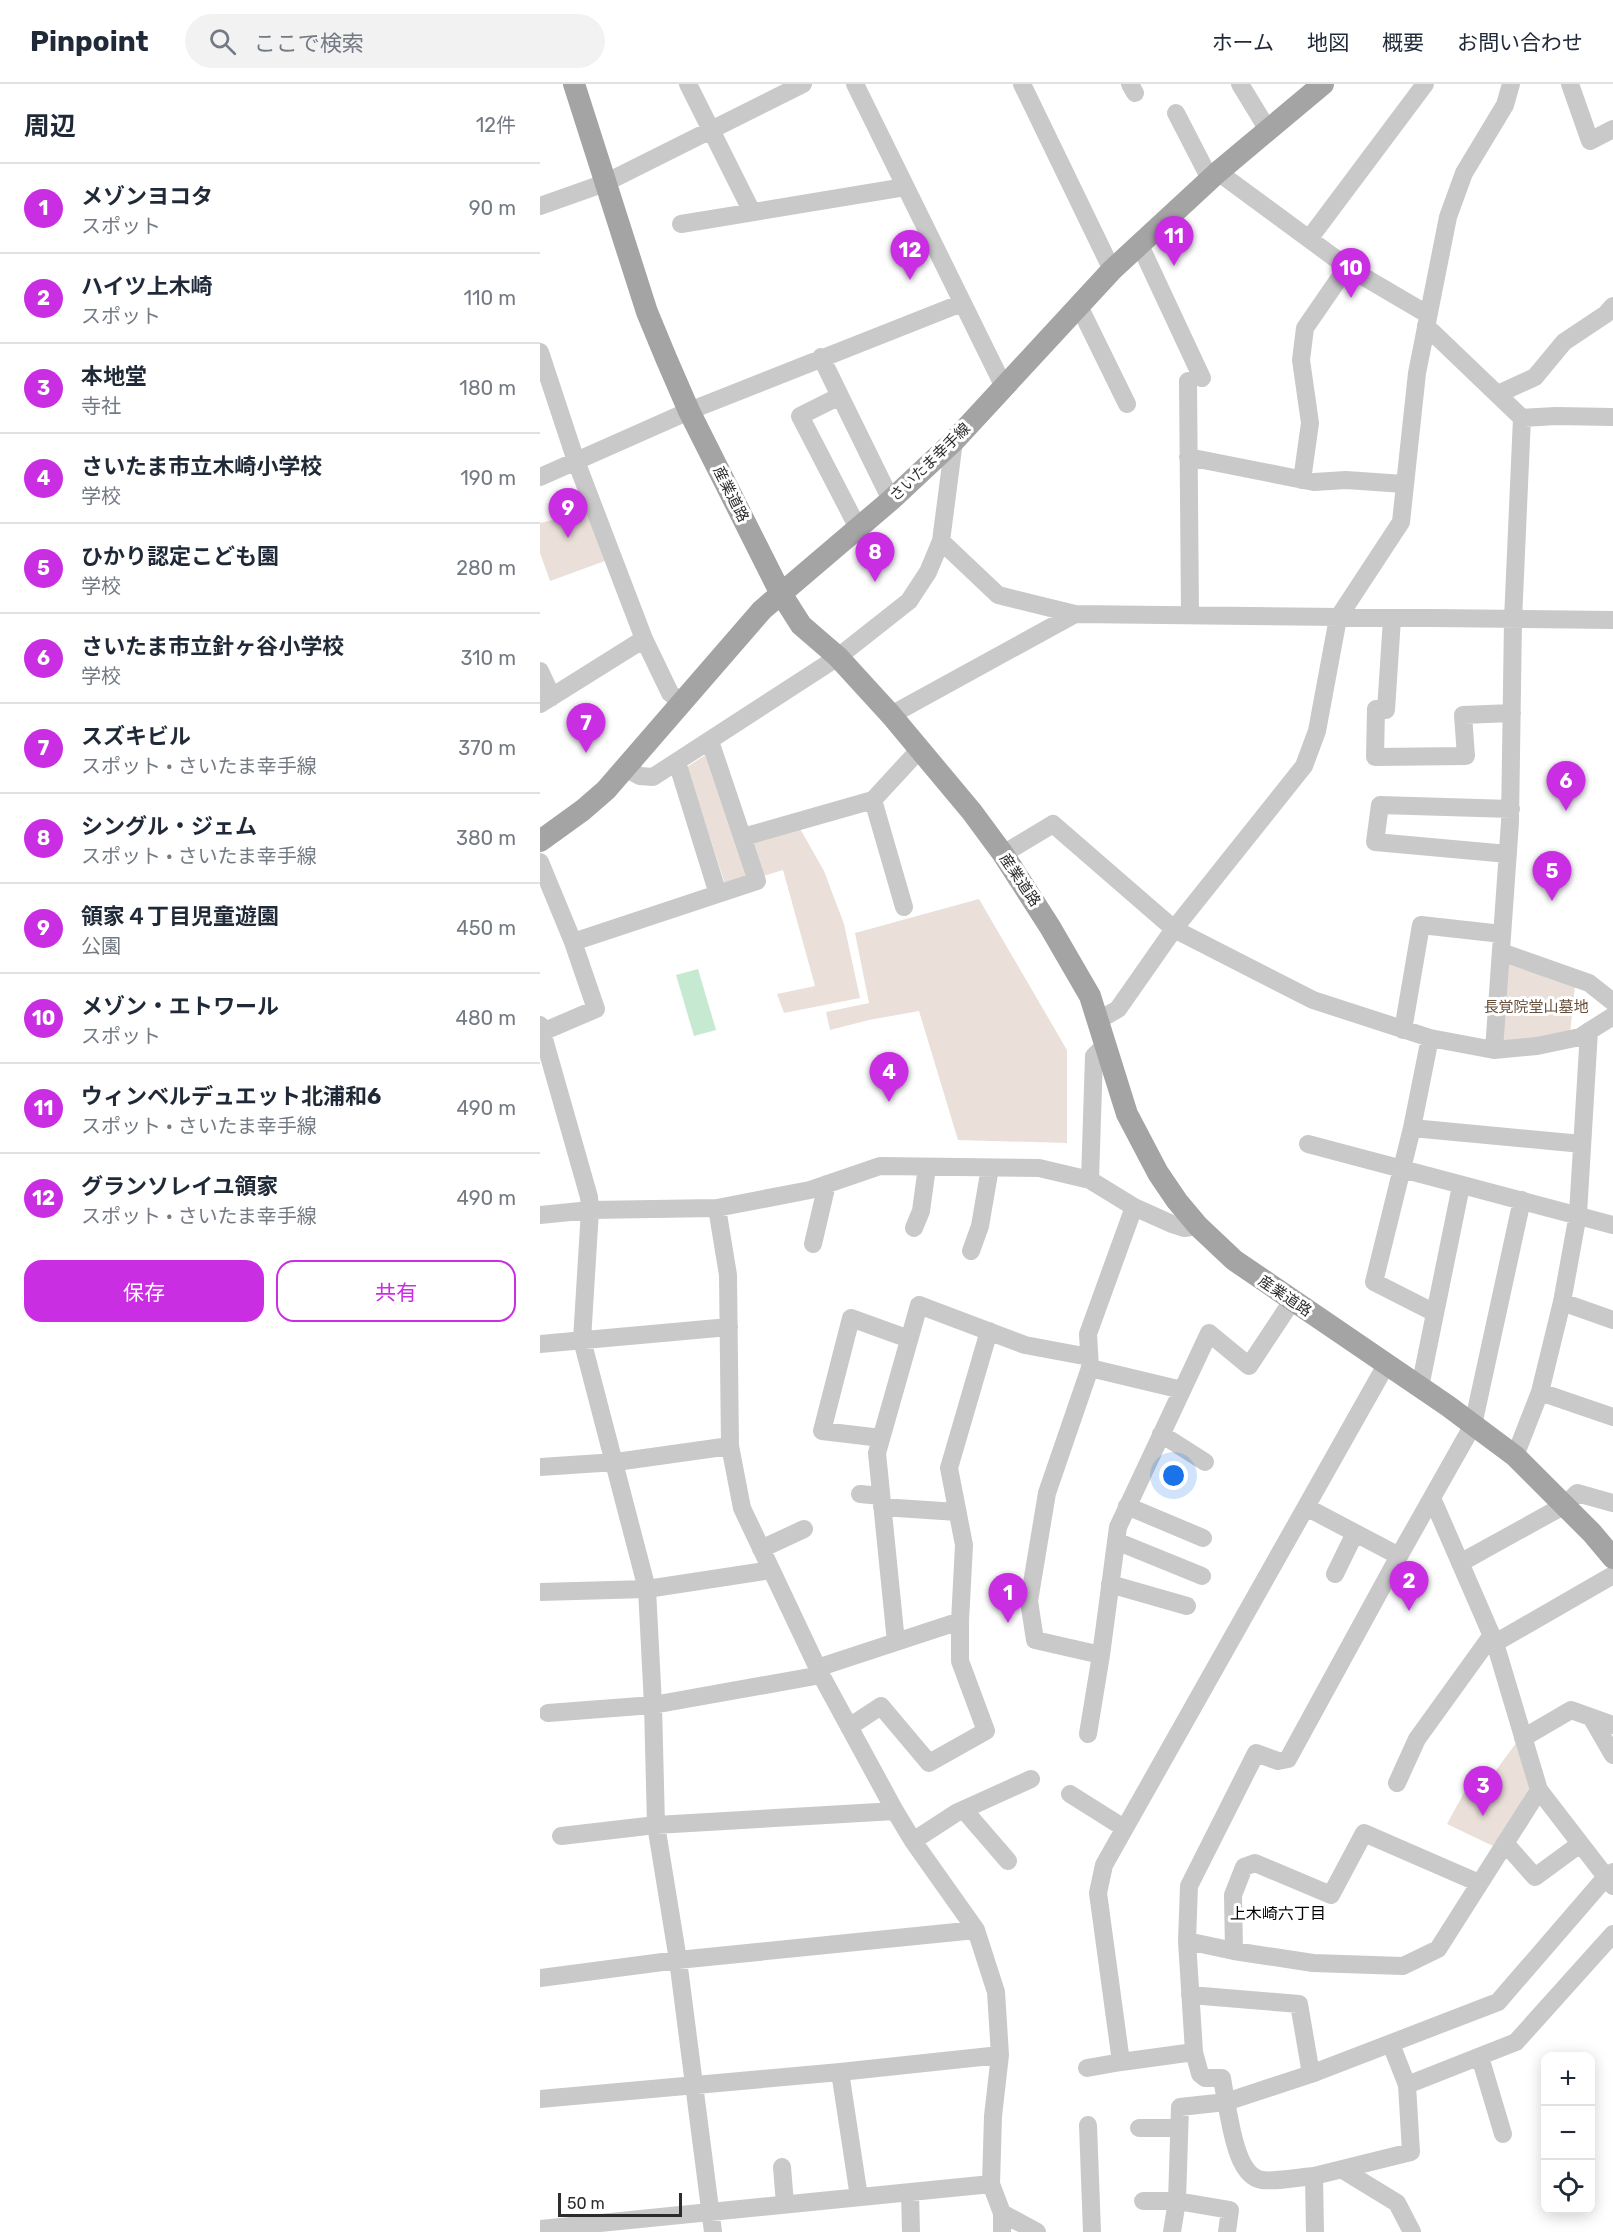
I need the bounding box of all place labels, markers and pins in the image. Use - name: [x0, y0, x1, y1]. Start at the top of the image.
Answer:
- pin: 11: [1154, 216, 1194, 266]
- pin: 12: [890, 230, 929, 280]
- pin: 10: [1332, 248, 1370, 298]
- pin: 9: [549, 488, 588, 538]
- pin: 8: [856, 532, 894, 582]
- pin: 7: [566, 704, 606, 753]
- pin: 6: [1546, 762, 1586, 811]
- pin: 5: [1532, 852, 1572, 901]
- pin: 4: [870, 1052, 908, 1102]
- pin: 2: [1390, 1562, 1428, 1611]
- pin: 1: [988, 1574, 1028, 1623]
- pin: 3: [1464, 1766, 1502, 1816]

